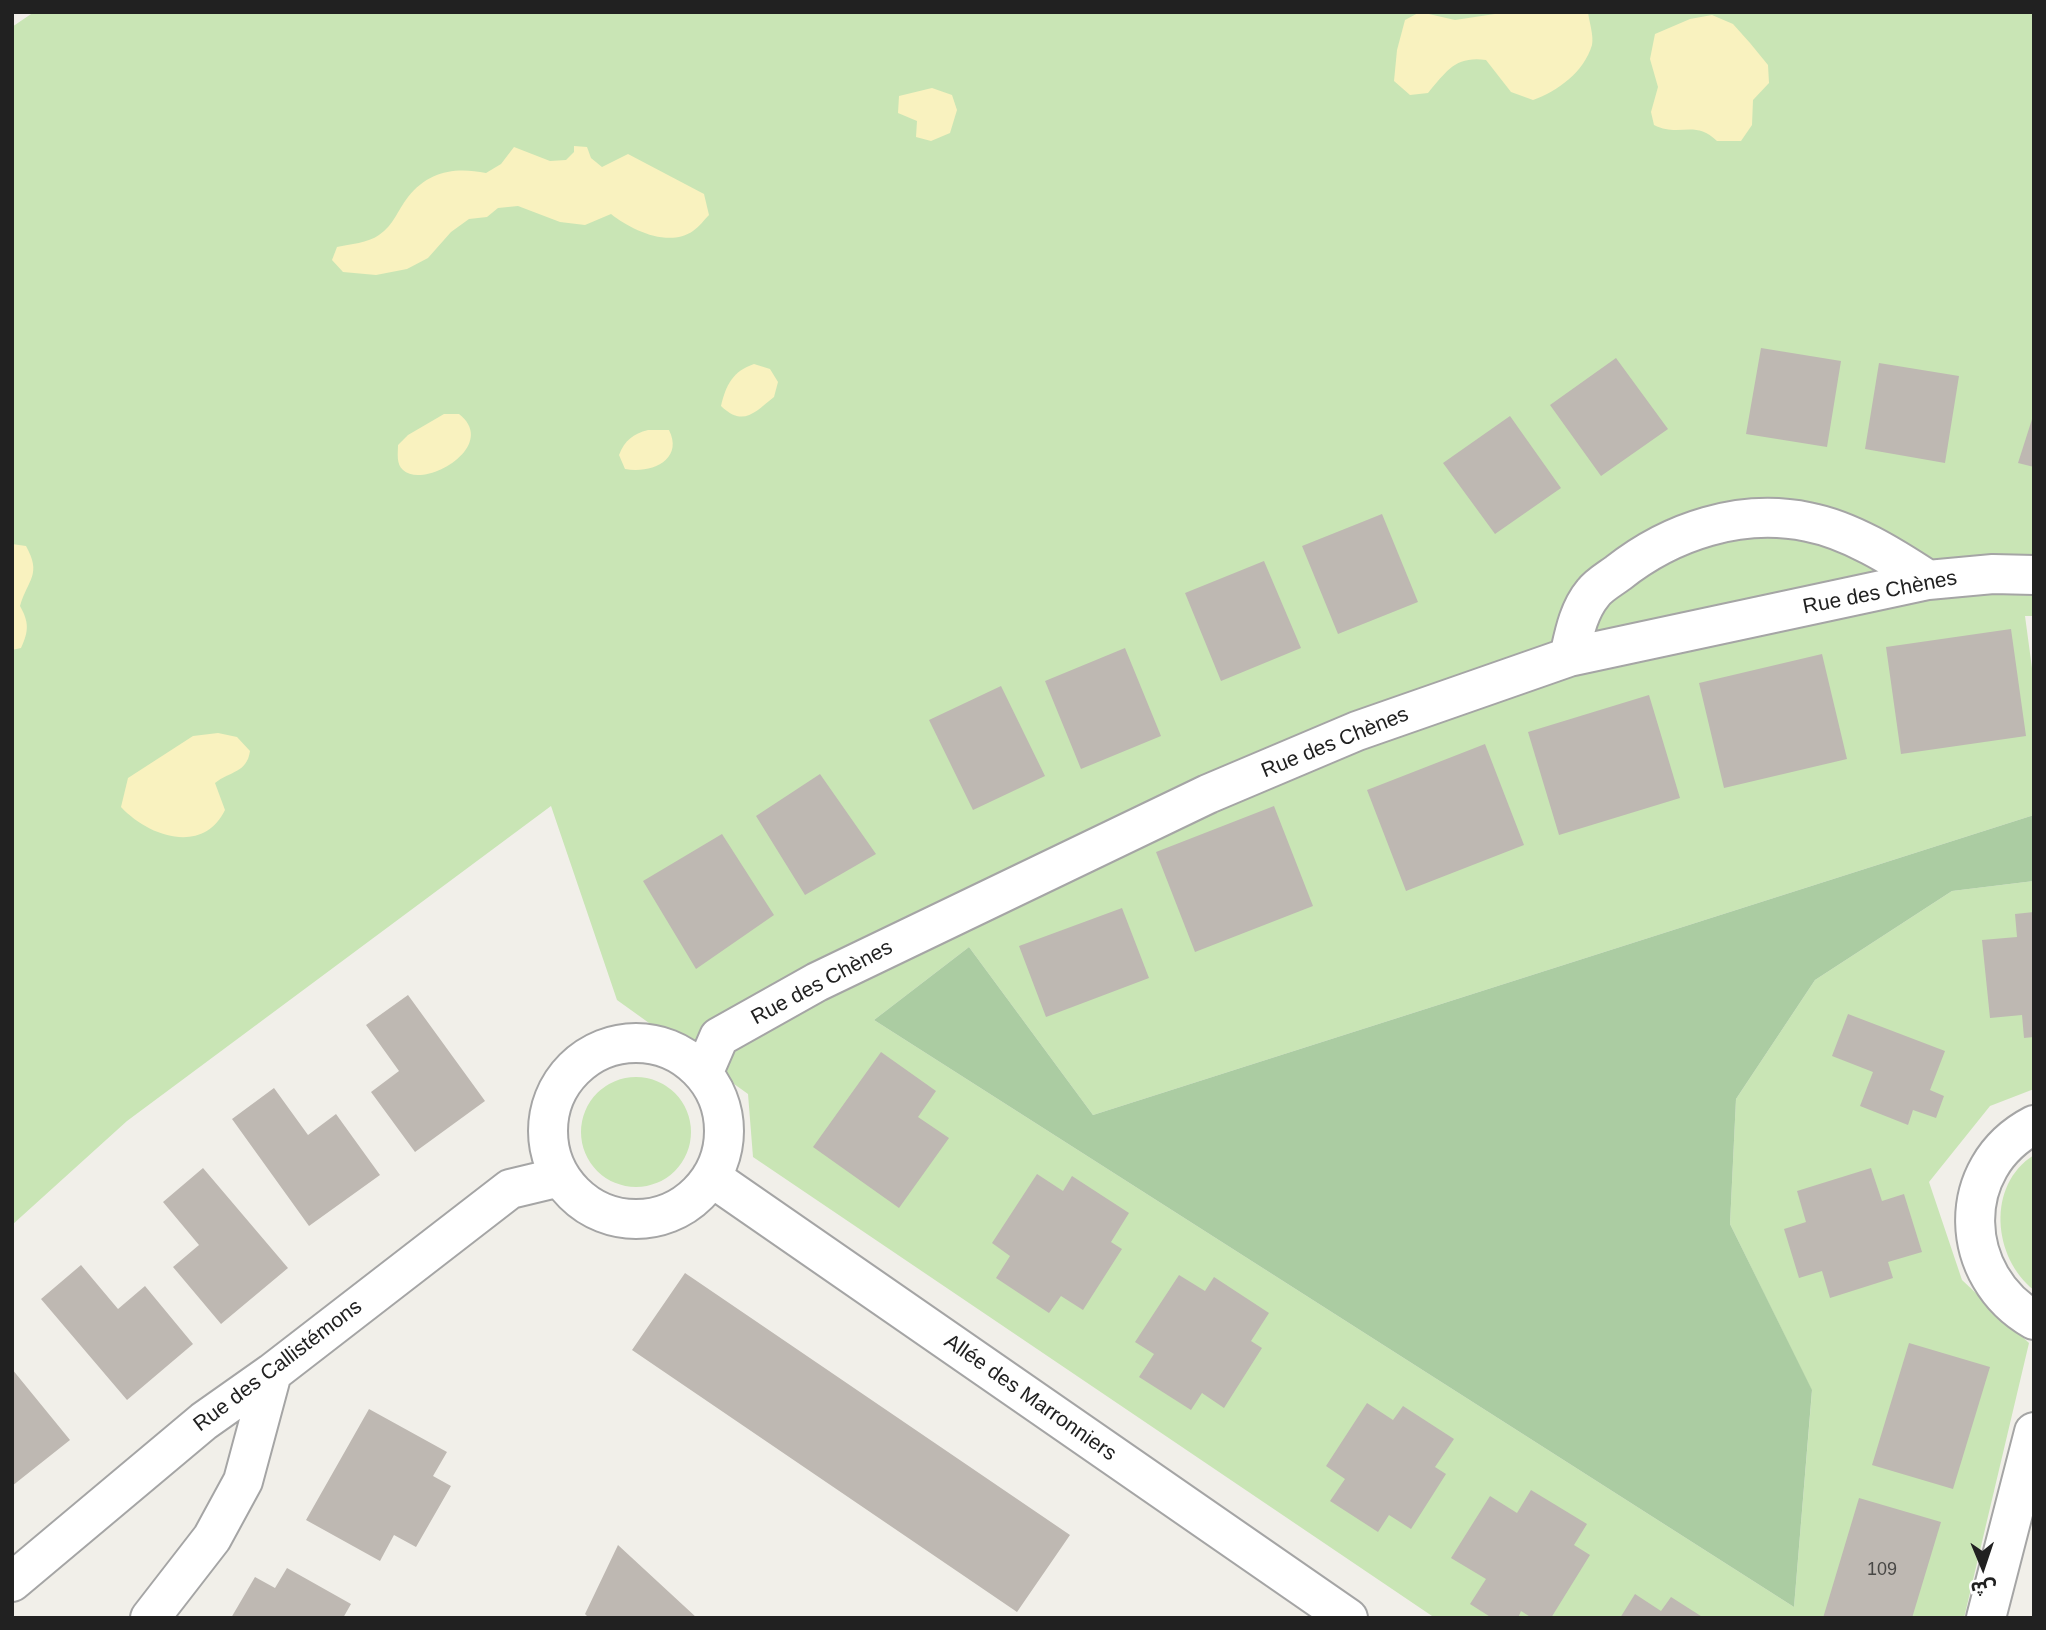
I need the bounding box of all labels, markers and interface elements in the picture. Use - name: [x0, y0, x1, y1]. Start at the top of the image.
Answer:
- street label: Rue des Chènes: [1801, 566, 1959, 620]
- street label: Rue des Chènes: [1258, 702, 1412, 784]
- street label: Rue des Chènes: [747, 935, 897, 1031]
- street label: Rue des Callistémons: [189, 1294, 367, 1438]
- street label: Allée des Marronniers: [939, 1329, 1121, 1467]
- north arrow: [1948, 1532, 2018, 1602]
- house number: 109: [1867, 1559, 1897, 1581]
- text: ش: [1970, 1578, 1997, 1599]

